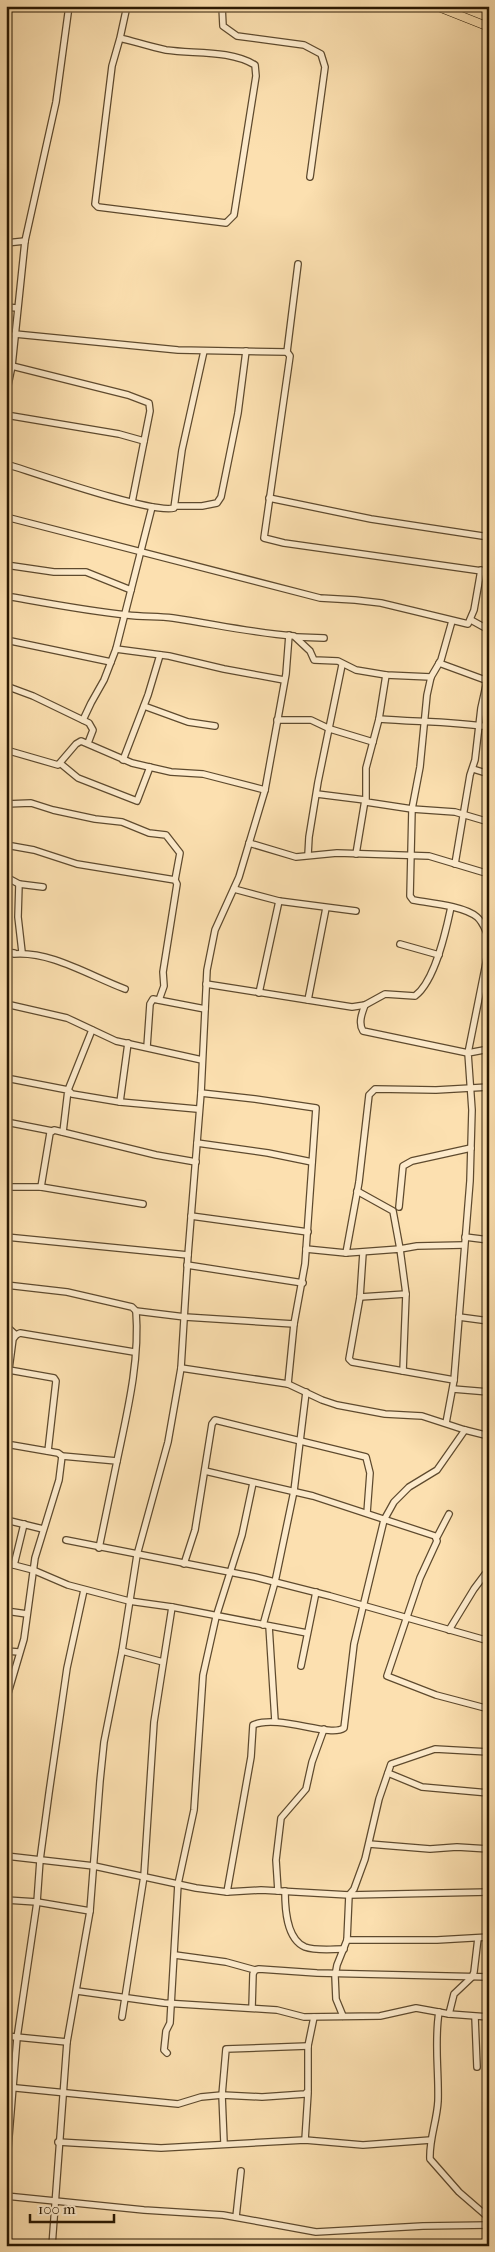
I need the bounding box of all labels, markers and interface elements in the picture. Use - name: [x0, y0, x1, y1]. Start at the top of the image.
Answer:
- scale bar: [30, 2192, 114, 2224]
- text: 100 m: [38, 2200, 76, 2218]

